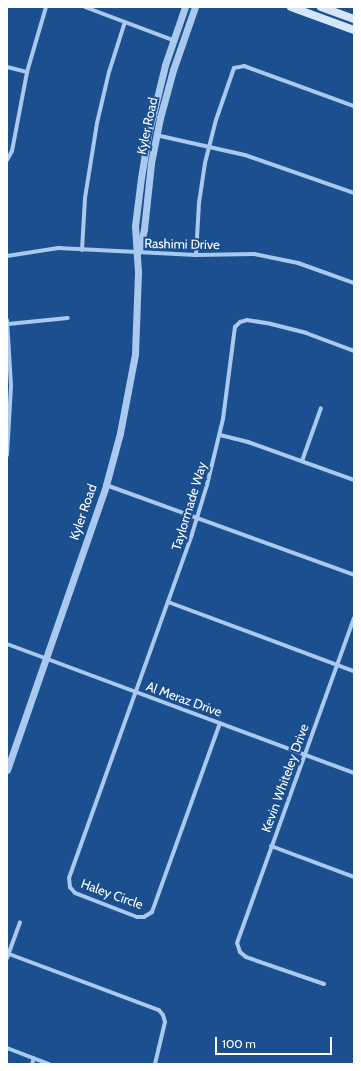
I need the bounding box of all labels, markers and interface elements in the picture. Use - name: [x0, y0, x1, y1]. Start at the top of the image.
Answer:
- street label: Kyler Road: [133, 96, 161, 156]
- street label: Rashimi Drive: [144, 236, 220, 252]
- street label: Taylormade Way: [168, 460, 210, 552]
- street label: Kyler Road: [66, 482, 100, 542]
- street label: Al Meraz Drive: [144, 678, 224, 720]
- street label: Kevin Whiteley Drive: [258, 722, 312, 834]
- street label: Haley Circle: [79, 876, 145, 912]
- scale bar: [217, 1029, 334, 1055]
- text: 100 m: [222, 1036, 256, 1051]

